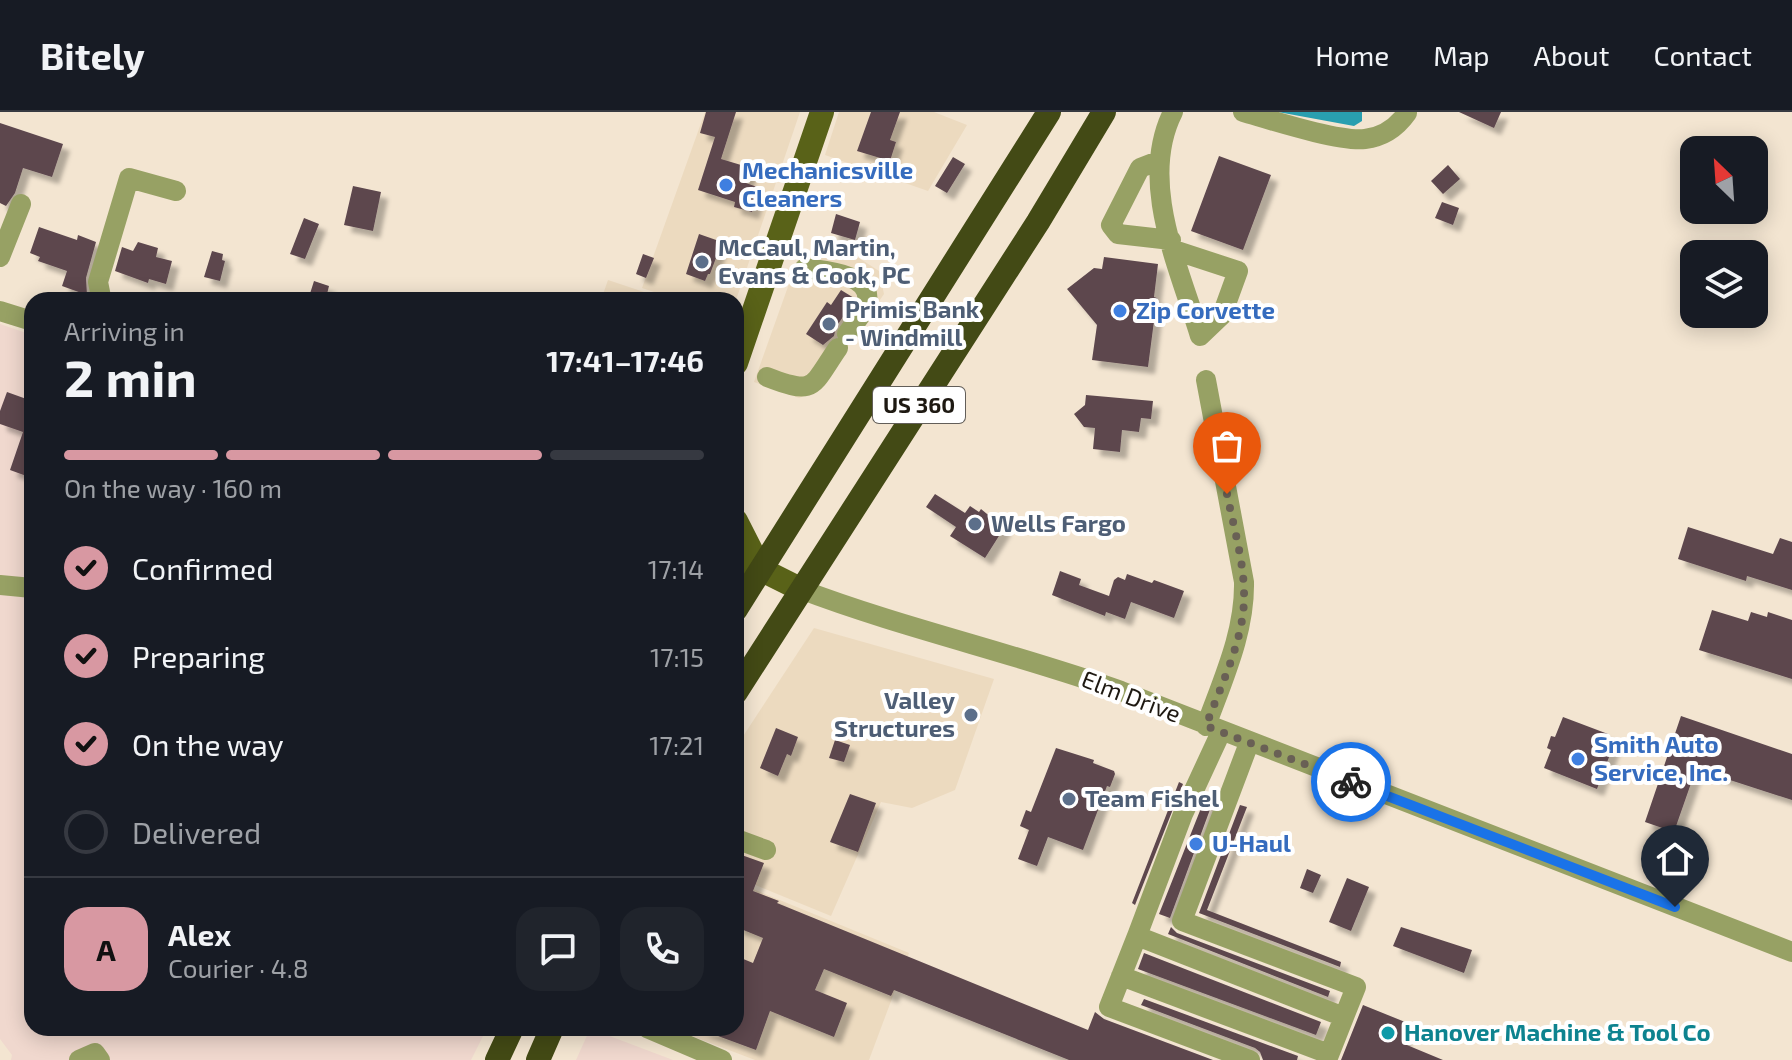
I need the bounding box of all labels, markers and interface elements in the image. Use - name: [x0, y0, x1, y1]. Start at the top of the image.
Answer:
- text: Bitely: [40, 32, 145, 78]
- text: Home: [1315, 38, 1389, 72]
- text: Map: [1433, 38, 1490, 72]
- text: About: [1534, 38, 1609, 72]
- text: Contact: [1653, 38, 1752, 72]
- north arrow: [1680, 136, 1768, 224]
- map controls: [1680, 136, 1768, 328]
- place label: Mechanicsville Cleaners: [742, 155, 913, 212]
- marker: Mechanicsville Cleaners: [717, 176, 735, 194]
- place label: McCaul, Martin, Evans & Cook, PC: [718, 232, 911, 289]
- button: layers: [1680, 240, 1768, 328]
- marker: McCaul, Martin, Evans & Cook, PC: [693, 253, 711, 271]
- place label: Primis Bank - Windmill: [845, 294, 980, 351]
- place label: Zip Corvette: [1136, 295, 1275, 324]
- marker: Zip Corvette: [1111, 302, 1129, 320]
- text: Arriving in: [64, 315, 185, 346]
- marker: Primis Bank - Windmill: [820, 315, 838, 333]
- text: 17:41–17:46: [546, 342, 704, 378]
- text: 2 min: [64, 345, 197, 407]
- road number: US 360: [873, 387, 965, 423]
- pin: [1193, 412, 1261, 494]
- icon: bag: [1205, 424, 1249, 468]
- text: On the way · 160 m: [64, 472, 282, 503]
- place label: Wells Fargo: [991, 508, 1126, 537]
- marker: Wells Fargo: [966, 515, 984, 533]
- icon: check: [64, 546, 108, 590]
- text: Confirmed: [132, 550, 273, 586]
- text: 17:14: [648, 553, 704, 584]
- icon: check: [64, 634, 108, 678]
- text: Preparing: [132, 638, 265, 674]
- text: 17:15: [650, 641, 704, 672]
- street label: Elm Drive: [1078, 663, 1185, 728]
- place label: Valley Structures: [834, 685, 955, 742]
- marker: Valley Structures: [962, 706, 980, 724]
- icon: check: [64, 722, 108, 766]
- text: On the way: [132, 726, 284, 762]
- text: 17:21: [649, 729, 704, 760]
- place label: Smith Auto Service, Inc.: [1594, 729, 1728, 786]
- courier: [1311, 742, 1391, 822]
- marker: Smith Auto Service, Inc.: [1569, 750, 1587, 768]
- icon: bike: [1329, 760, 1373, 804]
- place label: Team Fishel: [1085, 783, 1219, 812]
- marker: Team Fishel: [1060, 790, 1078, 808]
- text: Delivered: [132, 814, 261, 850]
- pin: [1641, 825, 1709, 907]
- place label: U-Haul: [1212, 828, 1291, 857]
- marker: U-Haul: [1187, 835, 1205, 853]
- icon: home: [1653, 837, 1697, 881]
- button: chat: [516, 907, 600, 991]
- button: phone: [620, 907, 704, 991]
- text: Alex: [168, 916, 231, 952]
- text: A: [96, 931, 116, 967]
- text: Courier · 4.8: [168, 952, 309, 983]
- place label: Hanover Machine & Tool Co: [1404, 1017, 1711, 1046]
- marker: Hanover Machine & Tool Co: [1379, 1024, 1397, 1042]

